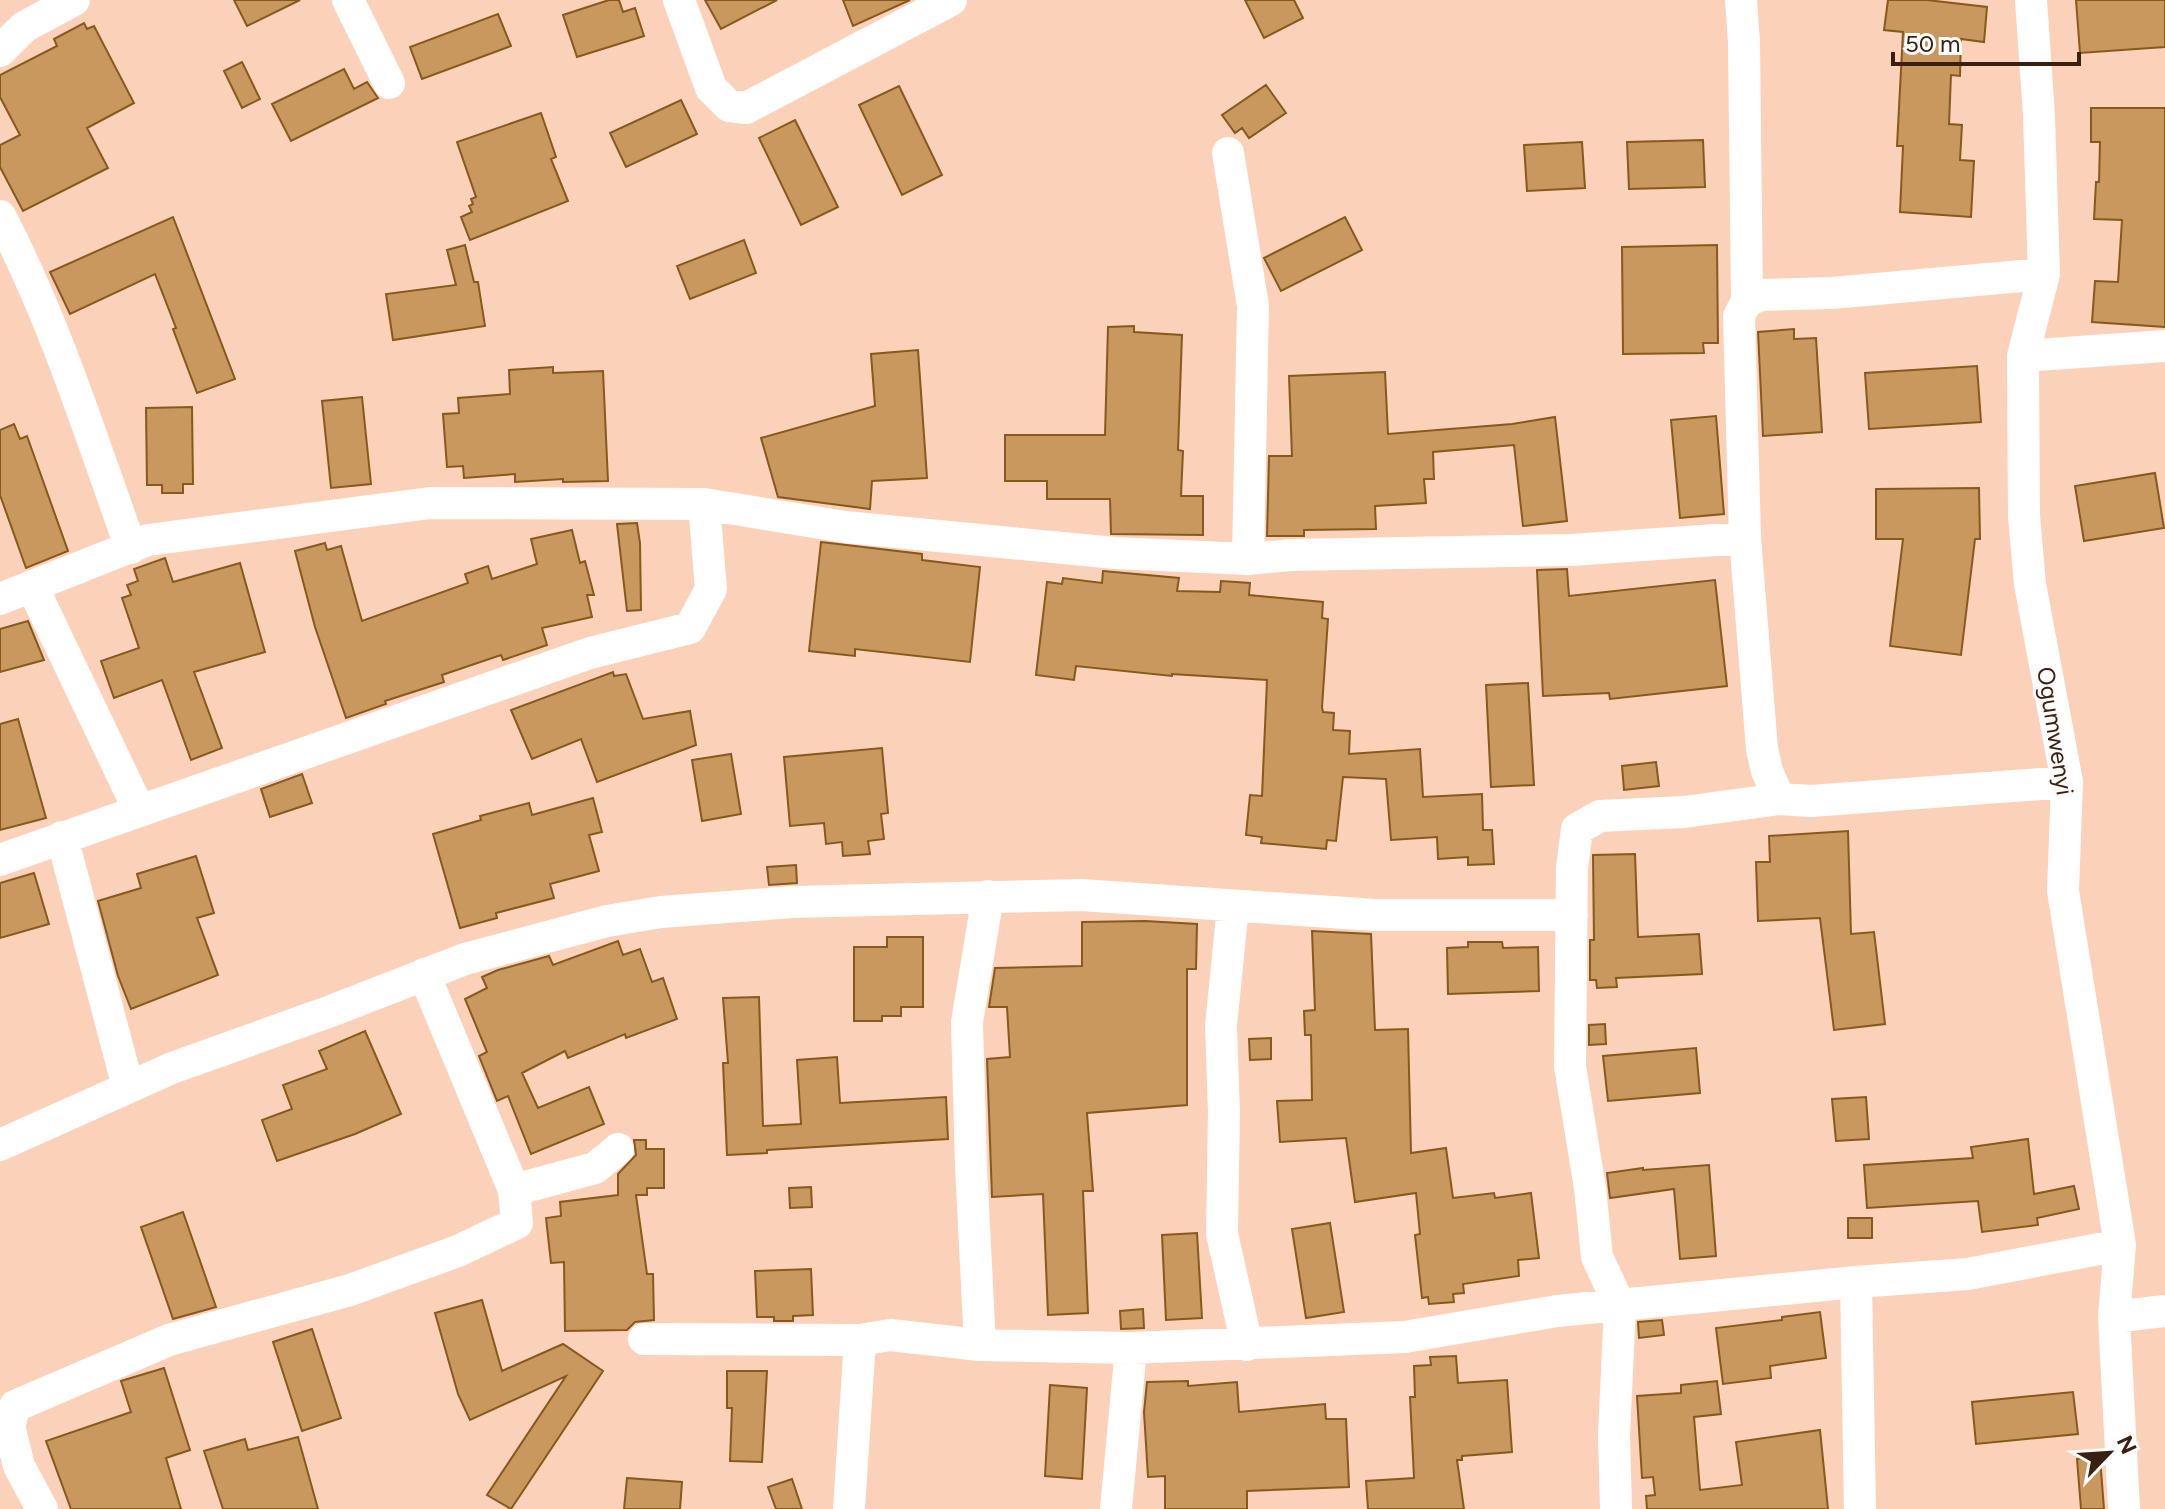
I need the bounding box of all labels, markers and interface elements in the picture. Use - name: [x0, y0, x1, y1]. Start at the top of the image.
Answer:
- scale bar: [1893, 16, 2079, 66]
- text: 50 m: [1905, 29, 1961, 58]
- street label: Ogumwenyi: [2031, 665, 2080, 797]
- north arrow: [2069, 1413, 2149, 1493]
- text: N: [2111, 1431, 2143, 1458]

